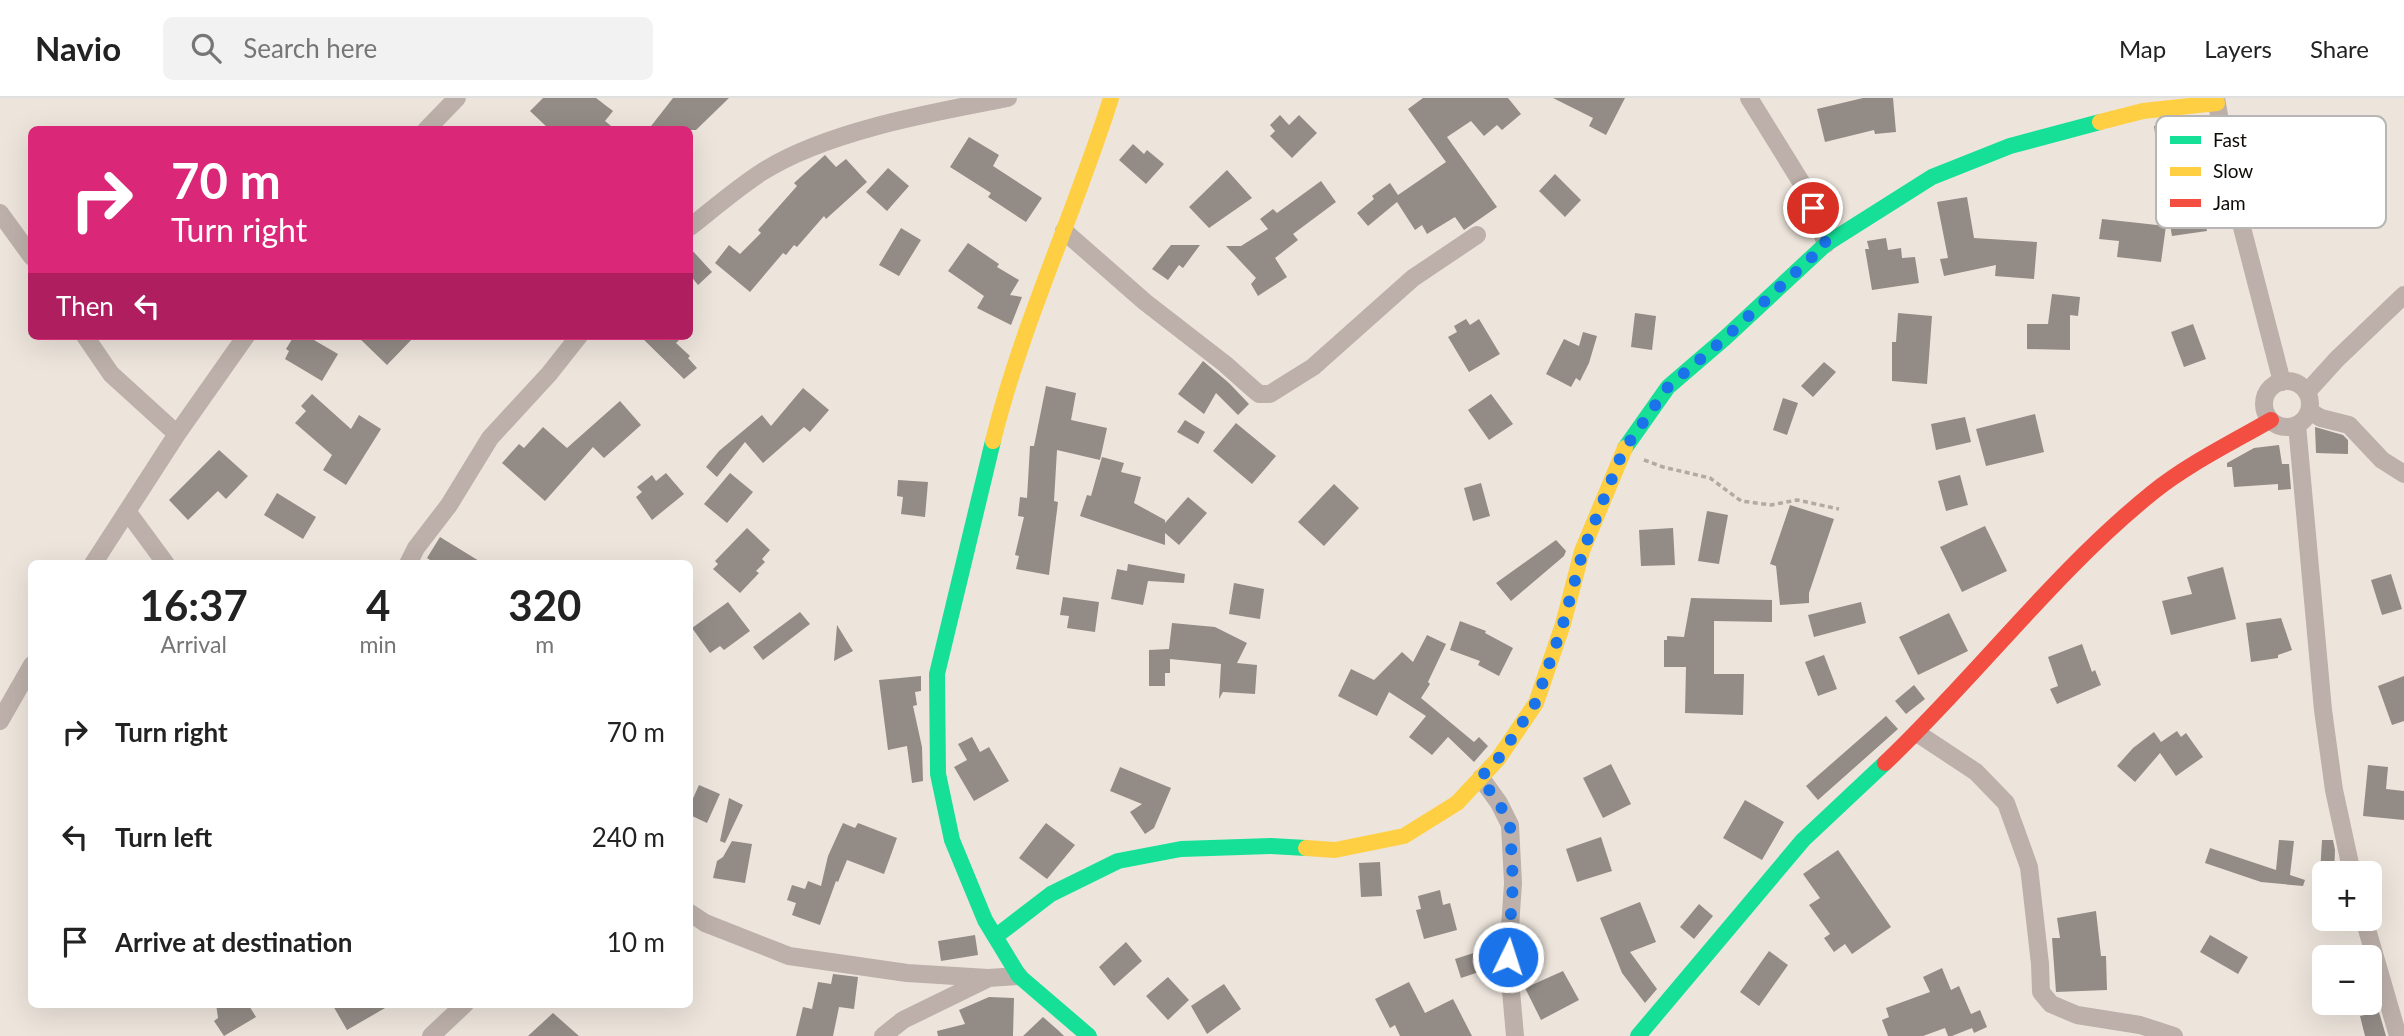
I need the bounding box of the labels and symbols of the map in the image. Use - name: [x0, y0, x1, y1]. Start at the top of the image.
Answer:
- legend: [2156, 116, 2386, 228]
- text: Fast: [2213, 128, 2247, 151]
- text: Slow: [2213, 159, 2253, 182]
- pin: [1783, 178, 1843, 238]
- text: Jam: [2213, 191, 2246, 214]
- position arrow: [1471, 920, 1545, 994]

